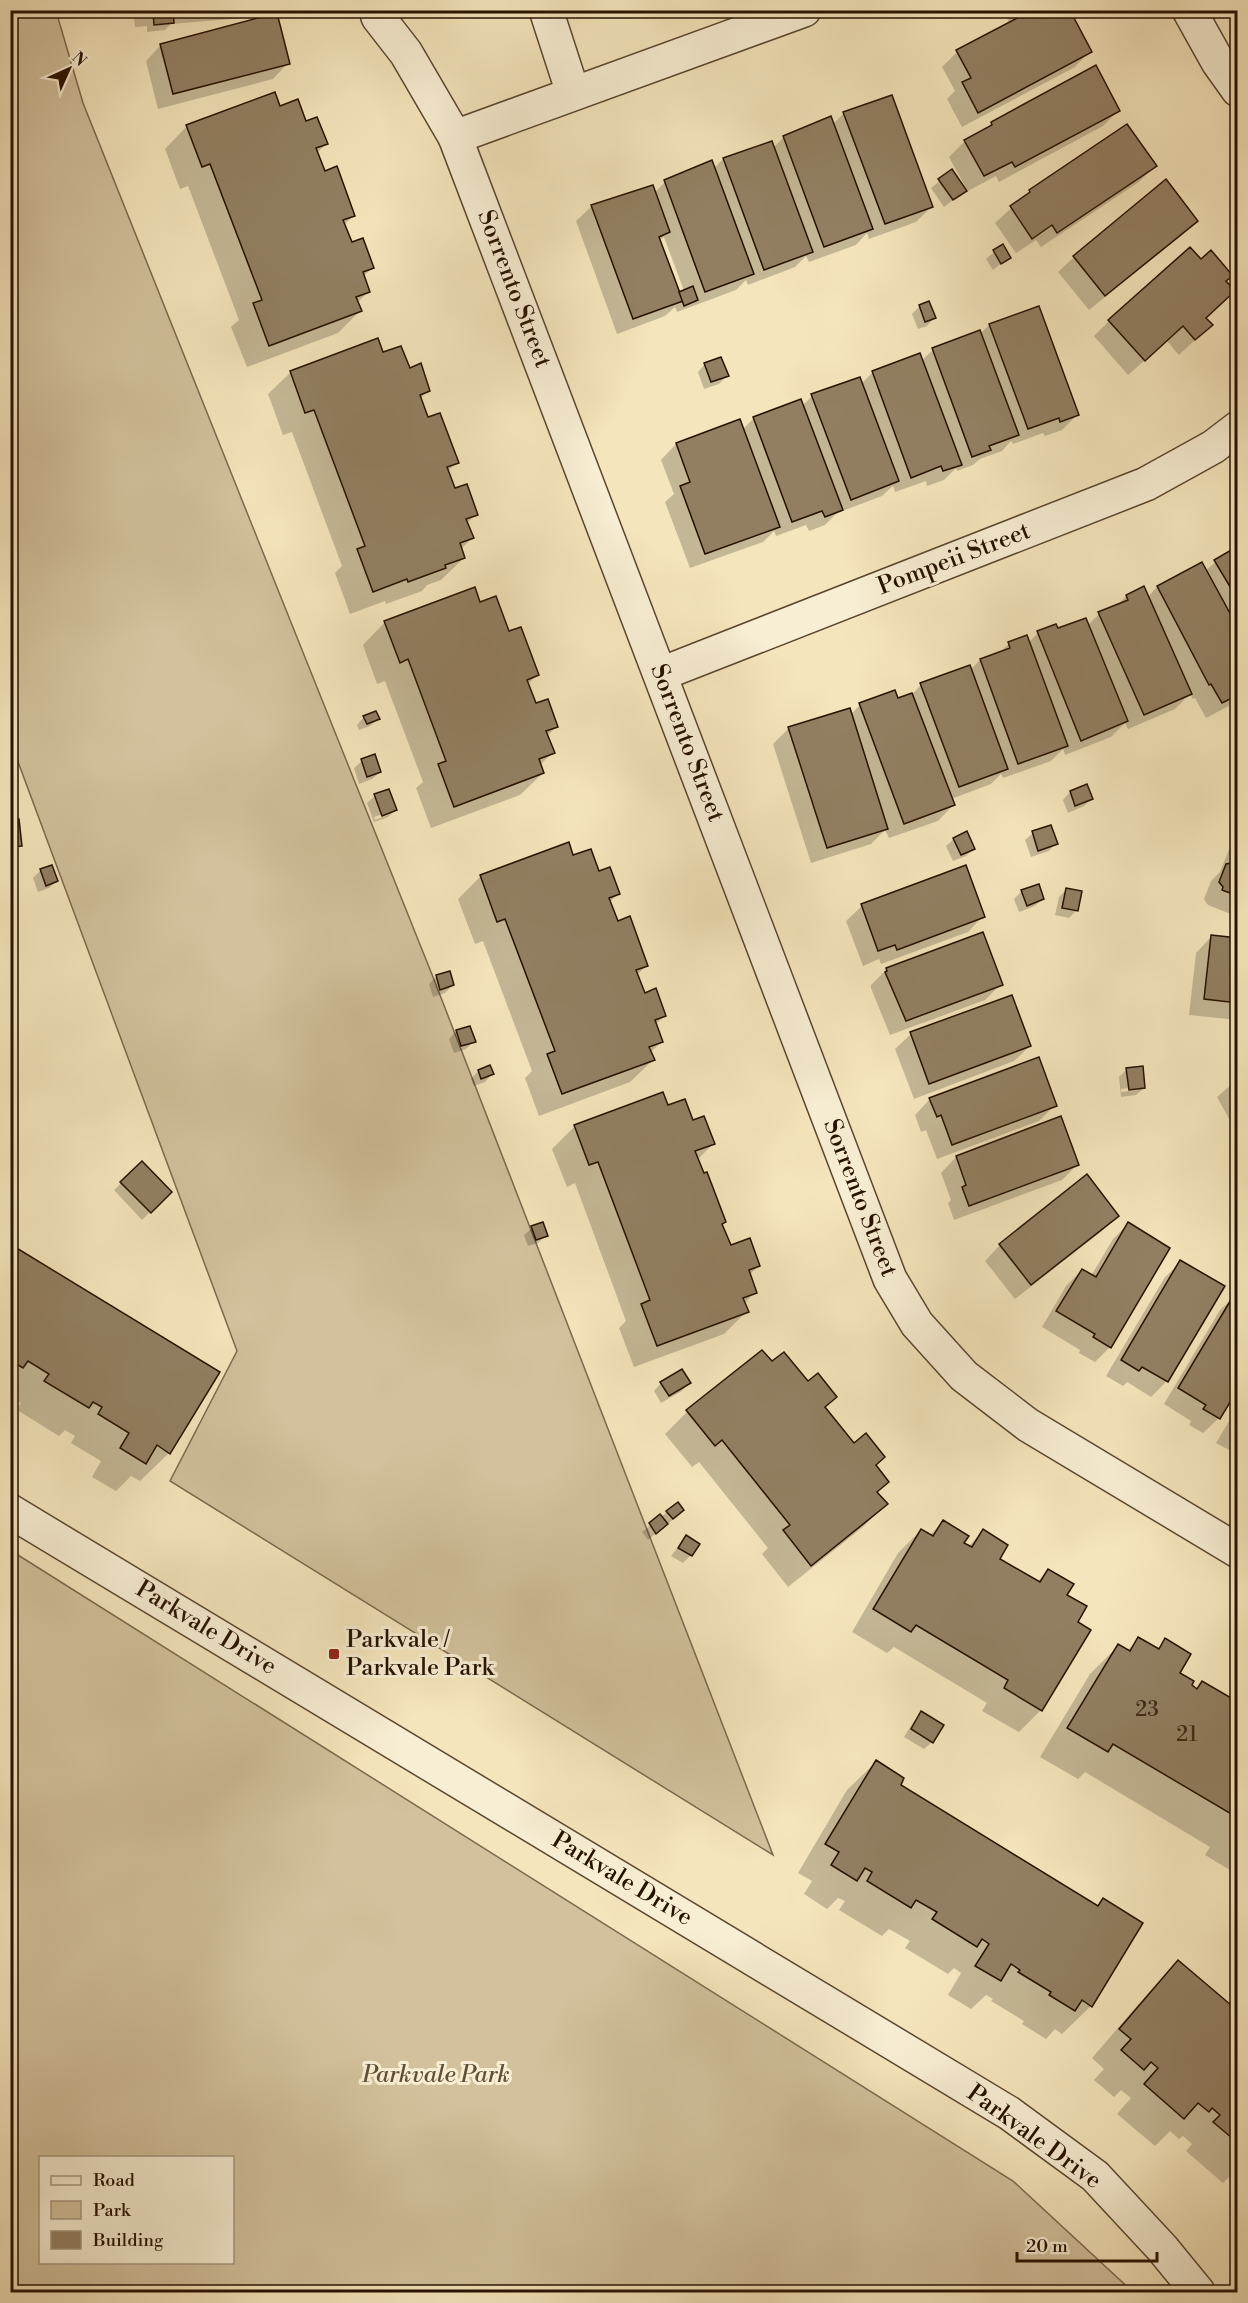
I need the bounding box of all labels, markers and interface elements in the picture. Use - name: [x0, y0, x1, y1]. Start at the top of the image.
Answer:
- north arrow: [39, 39, 99, 99]
- text: N: [67, 48, 91, 71]
- street label: Sorrento Street: [470, 206, 558, 373]
- street label: Pompeii Street: [873, 516, 1035, 602]
- street label: Sorrento Street: [643, 660, 731, 827]
- street label: Sorrento Street: [816, 1115, 904, 1282]
- street label: Parkvale Drive: [130, 1574, 282, 1682]
- place label: Parkvale / Parkvale Park: [346, 1625, 495, 1683]
- marker: Parkvale / Parkvale Park: [327, 1647, 341, 1661]
- house number: 23: [1135, 1697, 1159, 1723]
- house number: 21: [1176, 1722, 1198, 1748]
- street label: Parkvale Drive: [546, 1825, 698, 1933]
- park label: Parkvale Park: [361, 2060, 510, 2090]
- street label: Parkvale Drive: [961, 2078, 1107, 2196]
- legend: [39, 2156, 234, 2264]
- text: Road: [93, 2169, 136, 2192]
- text: Park: [93, 2199, 132, 2222]
- scale bar: [1017, 2225, 1156, 2263]
- text: Building: [92, 2229, 164, 2252]
- text: 20 m: [1026, 2235, 1068, 2258]

